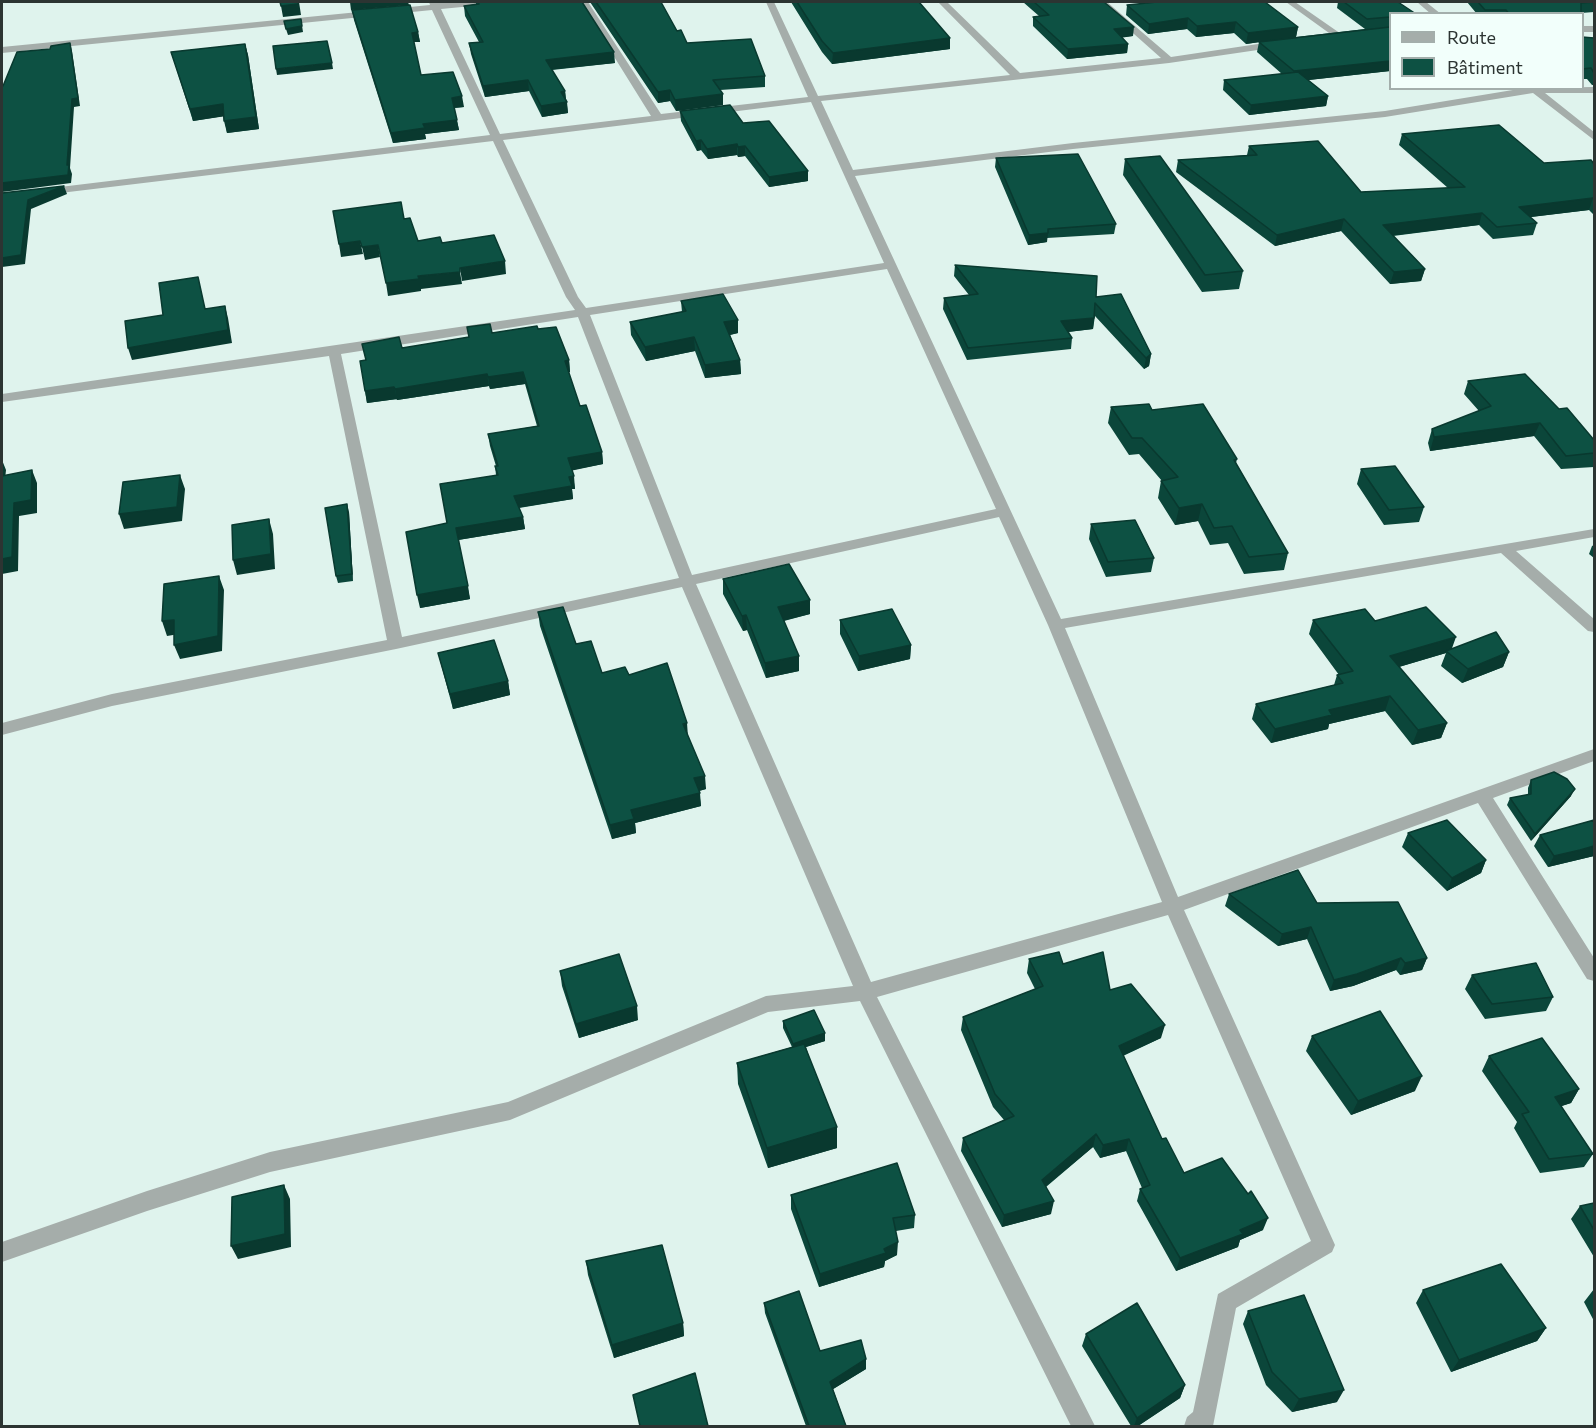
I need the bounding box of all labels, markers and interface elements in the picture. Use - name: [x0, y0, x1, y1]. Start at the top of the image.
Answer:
- legend: [1389, 12, 1584, 90]
- text: Route: [1447, 26, 1496, 48]
- text: Bâtiment: [1447, 56, 1523, 78]

